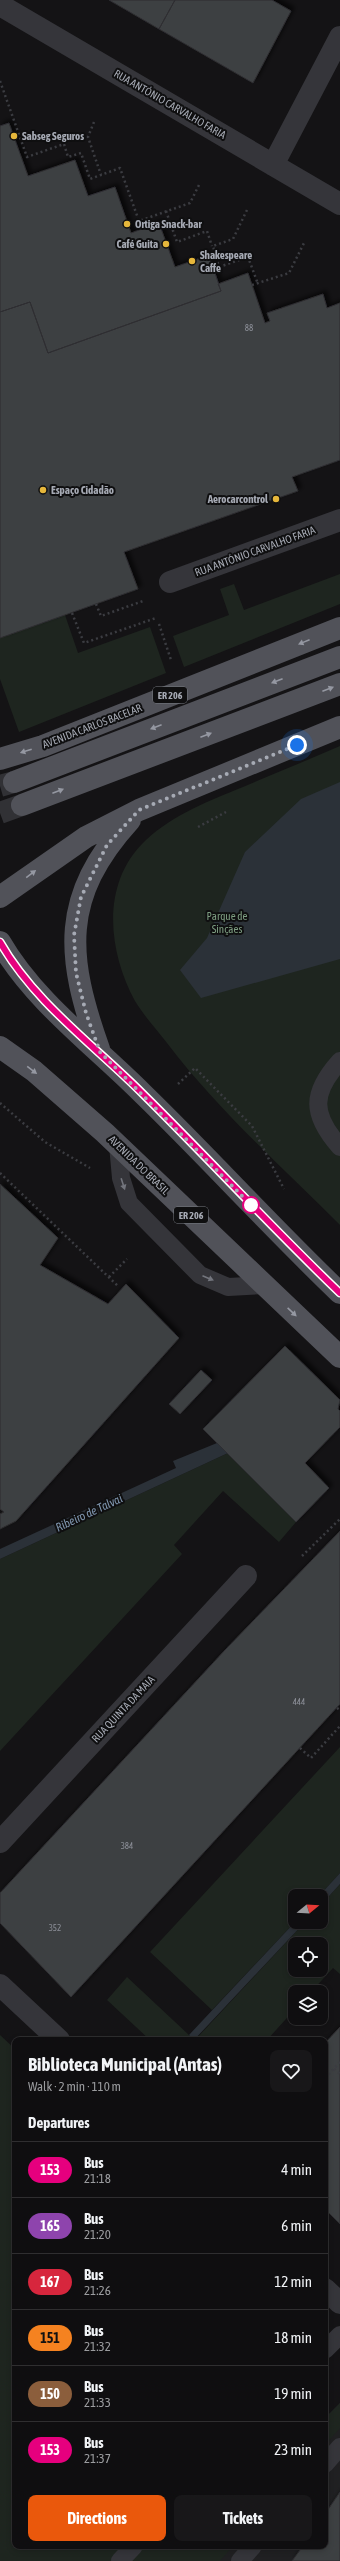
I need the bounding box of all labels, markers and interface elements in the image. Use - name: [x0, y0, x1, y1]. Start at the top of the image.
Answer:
- street label: RUA ANTÓNIO CARVALHO FARIA: [112, 67, 229, 141]
- place label: Sabseg Seguros: [22, 130, 84, 142]
- marker: Sabseg Seguros: [9, 131, 19, 141]
- place label: Ortiga Snack-bar: [135, 218, 202, 230]
- marker: Ortiga Snack-bar: [122, 219, 132, 229]
- place label: Café Guita: [116, 238, 158, 250]
- marker: Café Guita: [161, 239, 171, 249]
- place label: Shakespeare Caffe: [200, 249, 252, 274]
- marker: Shakespeare Caffe: [187, 256, 197, 266]
- house number: 88: [245, 323, 253, 333]
- place label: Espaço Cidadão: [51, 484, 114, 496]
- marker: Espaço Cidadão: [38, 485, 48, 495]
- place label: Aerocarcontrol: [207, 493, 269, 505]
- marker: Aerocarcontrol: [271, 494, 281, 504]
- street label: RUA ANTÓNIO CARVALHO FARIA: [193, 523, 317, 578]
- one-way arrow: [297, 640, 309, 646]
- one-way arrow: [271, 679, 283, 685]
- one-way arrow: [322, 686, 334, 692]
- road number: ER 206: [153, 687, 187, 703]
- street label: AVENIDA CARLOS BACELAR: [41, 701, 144, 750]
- one-way arrow: [150, 725, 162, 731]
- one-way arrow: [201, 732, 213, 738]
- your location: [287, 735, 307, 755]
- one-way arrow: [20, 748, 32, 754]
- one-way arrow: [53, 788, 65, 794]
- one-way arrow: [26, 870, 37, 878]
- park label: Parque de Sinçães: [207, 910, 247, 935]
- one-way arrow: [26, 1065, 37, 1074]
- street label: AVENIDA DO BRASIL: [106, 1133, 172, 1197]
- one-way arrow: [120, 1178, 126, 1190]
- unlabelled marker: [242, 1196, 260, 1214]
- road number: ER 206: [174, 1207, 208, 1223]
- one-way arrow: [203, 1276, 215, 1282]
- one-way arrow: [287, 1307, 297, 1316]
- water label: Ribeiro de Talvai: [53, 1491, 125, 1535]
- street label: RUA QUINTA DA MAIA: [89, 1673, 157, 1745]
- house number: 444: [293, 1697, 305, 1707]
- house number: 384: [121, 1841, 133, 1851]
- north arrow: [288, 1889, 328, 1929]
- map controls: [288, 1889, 328, 2025]
- house number: 352: [49, 1923, 61, 1933]
- button: locate: [288, 1937, 328, 1977]
- button: layers: [288, 1985, 328, 2025]
- button: heart: [270, 2050, 312, 2092]
- text: Biblioteca Municipal (Antas): [28, 2053, 222, 2075]
- text: Walk · 2 min · 110 m: [28, 2079, 121, 2094]
- text: Departures: [28, 2114, 90, 2131]
- text: Bus: [84, 2154, 104, 2171]
- text: 4 min: [281, 2161, 312, 2178]
- text: 153: [40, 2162, 60, 2178]
- text: 21:18: [84, 2171, 111, 2186]
- text: Bus: [84, 2210, 104, 2227]
- text: 6 min: [281, 2217, 312, 2234]
- text: 165: [40, 2218, 60, 2234]
- text: 21:20: [84, 2227, 111, 2242]
- text: Bus: [84, 2266, 104, 2283]
- text: 12 min: [274, 2273, 312, 2290]
- text: 167: [40, 2274, 60, 2290]
- text: 21:26: [84, 2283, 111, 2298]
- text: Bus: [84, 2322, 104, 2339]
- text: 18 min: [274, 2329, 312, 2346]
- text: 151: [40, 2330, 60, 2346]
- text: 21:32: [84, 2339, 111, 2354]
- text: Bus: [84, 2378, 104, 2395]
- text: 19 min: [274, 2385, 312, 2402]
- text: 150: [40, 2386, 60, 2402]
- text: 21:33: [84, 2395, 111, 2410]
- text: Bus: [84, 2434, 104, 2451]
- text: 23 min: [274, 2441, 312, 2458]
- text: 153: [40, 2442, 60, 2458]
- text: 21:37: [84, 2451, 111, 2466]
- button: Directions: [28, 2495, 166, 2541]
- button: Tickets: [174, 2495, 312, 2541]

